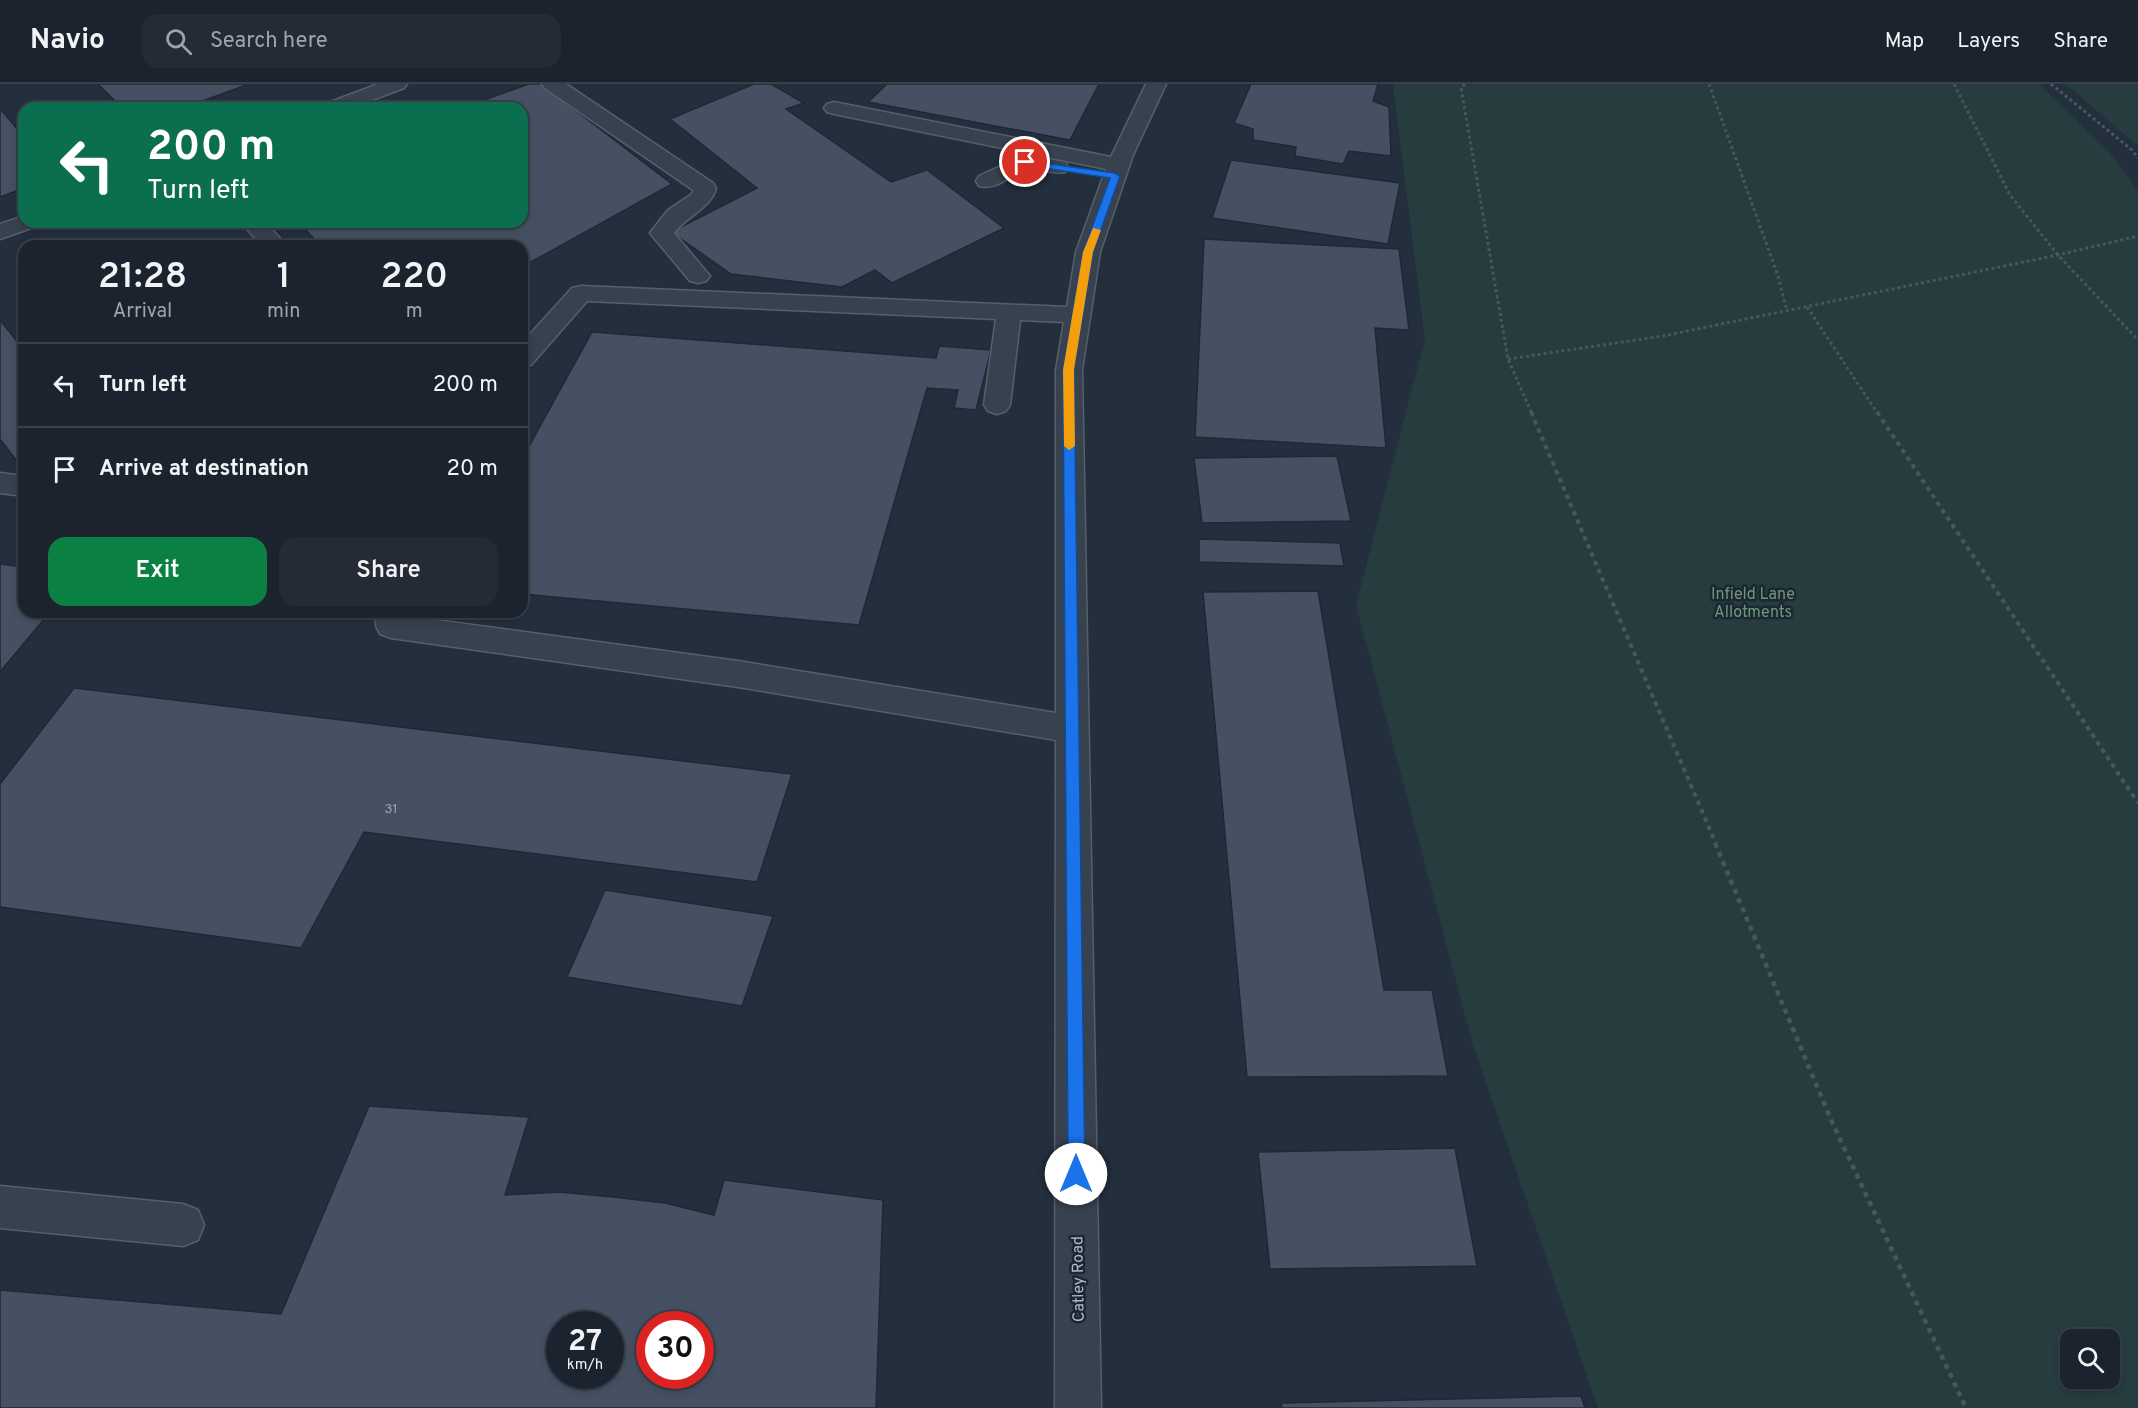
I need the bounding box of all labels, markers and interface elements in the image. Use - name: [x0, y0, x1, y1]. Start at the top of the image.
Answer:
- search box: [141, 14, 561, 68]
- text: Navio: [30, 23, 105, 59]
- icon: search: [162, 25, 195, 58]
- text: Search here: [210, 28, 327, 55]
- text: Map: [1885, 28, 1924, 55]
- text: Layers: [1957, 28, 2020, 55]
- text: Share: [2053, 28, 2108, 55]
- text: 200 m: [147, 122, 275, 175]
- icon: left: [48, 126, 126, 204]
- pin: [999, 136, 1050, 187]
- icon: arrive: [1008, 145, 1041, 178]
- text: Turn left: [147, 174, 249, 208]
- text: 21:28: [98, 255, 187, 301]
- text: 1: [277, 255, 291, 301]
- text: 220: [380, 255, 448, 301]
- text: Arrival: [113, 299, 172, 325]
- text: min: [267, 299, 300, 325]
- text: m: [406, 299, 423, 325]
- icon: left: [48, 369, 81, 402]
- text: Turn left: [99, 372, 187, 399]
- text: 200 m: [433, 372, 498, 399]
- icon: arrive: [48, 453, 81, 486]
- text: Arrive at destination: [99, 456, 309, 483]
- text: 20 m: [447, 456, 498, 483]
- button: Exit: [48, 537, 267, 606]
- button: Share: [279, 537, 498, 606]
- park label: Infield Lane Allotments: [1711, 585, 1795, 623]
- house number: 31: [384, 801, 398, 818]
- position arrow: [1044, 1142, 1108, 1206]
- street label: Catley Road: [1068, 1236, 1090, 1322]
- speed limit sign: 30: [636, 1311, 714, 1389]
- text: 27: [568, 1324, 602, 1361]
- map controls: [2060, 1329, 2120, 1389]
- button: search: [2060, 1329, 2120, 1389]
- text: km/h: [567, 1356, 603, 1375]

